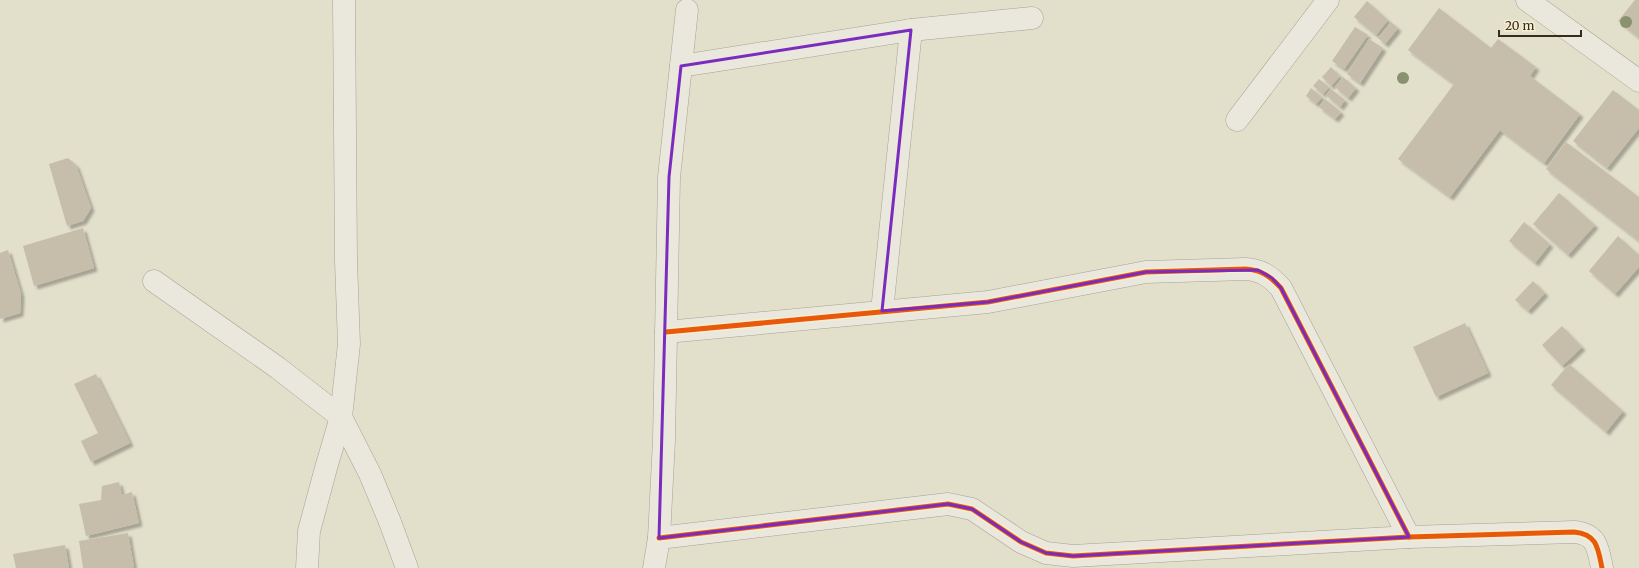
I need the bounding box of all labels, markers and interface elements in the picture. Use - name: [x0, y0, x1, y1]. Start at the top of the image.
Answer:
- scale bar: [1499, 12, 1581, 38]
- text: 20 m: [1505, 18, 1534, 33]

